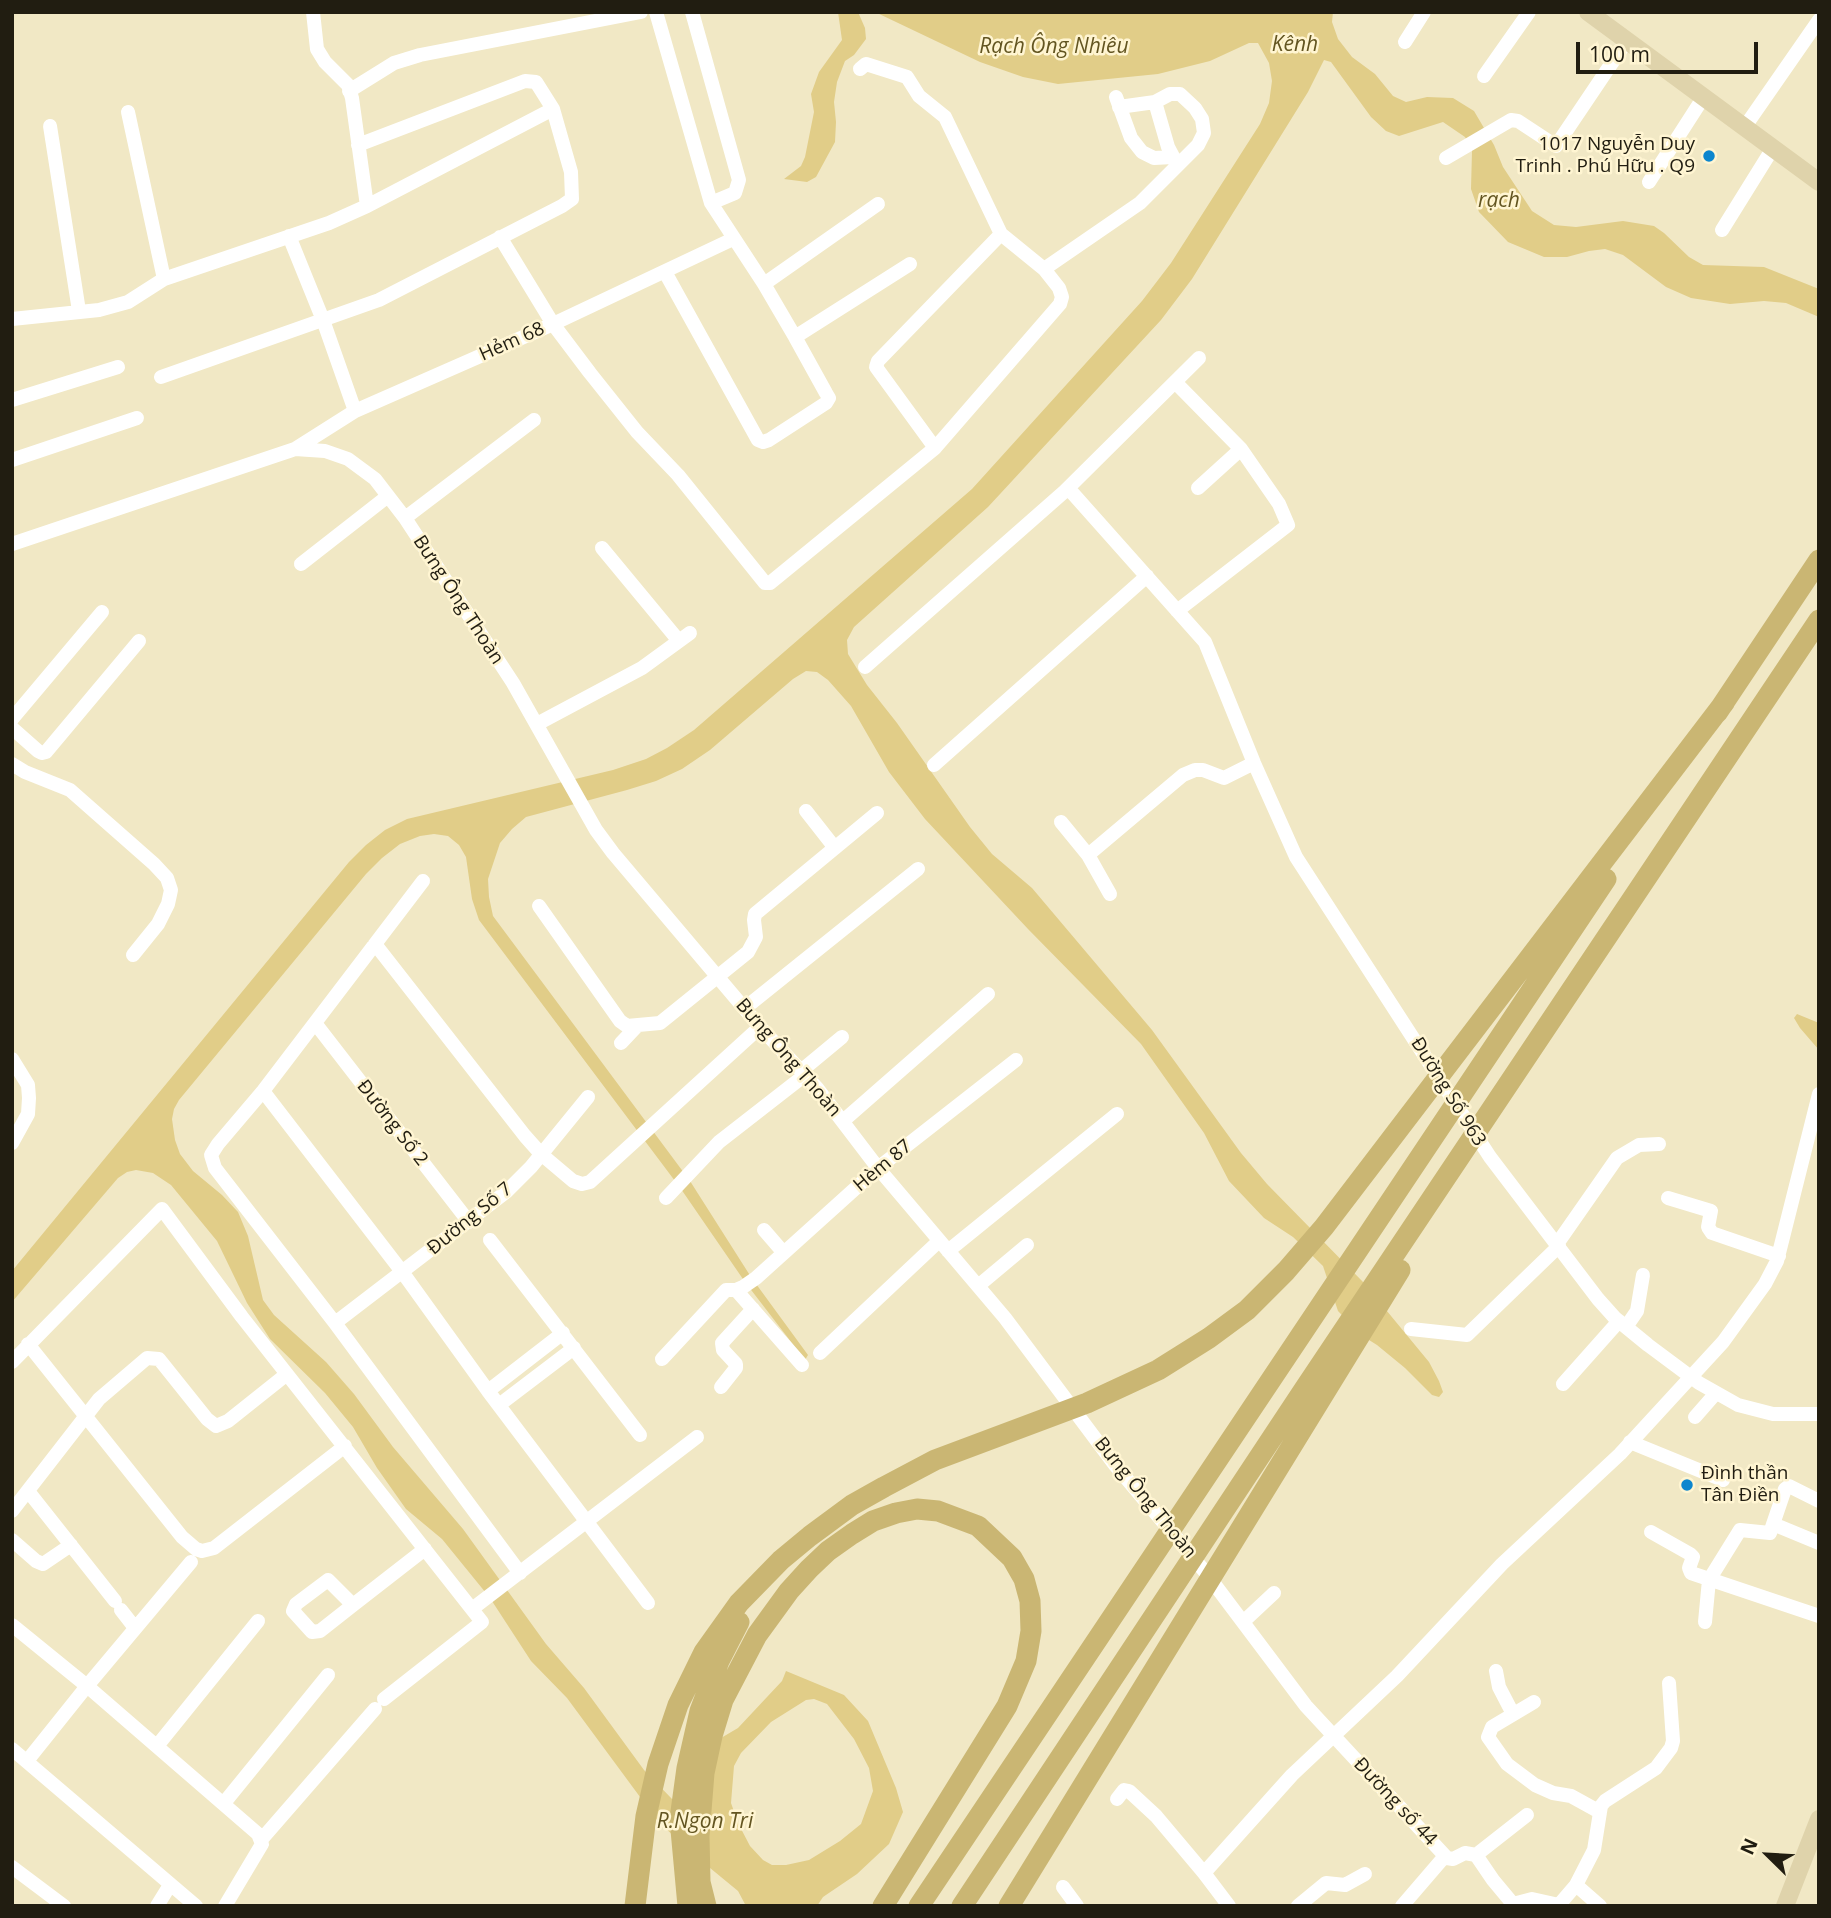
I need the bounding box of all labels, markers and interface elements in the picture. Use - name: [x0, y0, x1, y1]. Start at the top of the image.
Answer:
- scale bar: [1579, 28, 1761, 72]
- water label: Kênh: [1272, 32, 1318, 58]
- water label: Rạch Ông Nhiêu: [979, 34, 1129, 60]
- text: 100 m: [1589, 40, 1650, 68]
- place label: 1017 Nguyễn Duy Trinh . Phú Hữu . Q9: [1515, 134, 1695, 178]
- marker: 1017 Nguyễn Duy Trinh . Phú Hữu . Q9: [1701, 148, 1717, 164]
- water label: rạch: [1478, 188, 1520, 214]
- street label: Hẻm 68: [476, 318, 548, 366]
- street label: Bưng Ông Thoàn: [408, 531, 508, 669]
- street label: Bưng Ông Thoàn: [730, 994, 846, 1122]
- street label: Đường Số 963: [1405, 1033, 1491, 1151]
- street label: Đường Số 2: [351, 1076, 433, 1170]
- street label: Hèm 87: [849, 1135, 917, 1197]
- street label: Đường Số 7: [423, 1178, 517, 1260]
- street label: Bưng Ông Thoàn: [1089, 1433, 1201, 1563]
- place label: Đình thần Tân Điền: [1701, 1463, 1788, 1507]
- marker: Đình thần Tân Điền: [1679, 1477, 1695, 1493]
- street label: Đường số 44: [1348, 1753, 1442, 1851]
- water label: R.Ngọn Tri: [657, 1809, 753, 1835]
- north arrow: [1733, 1820, 1803, 1890]
- text: N: [1734, 1834, 1764, 1859]

